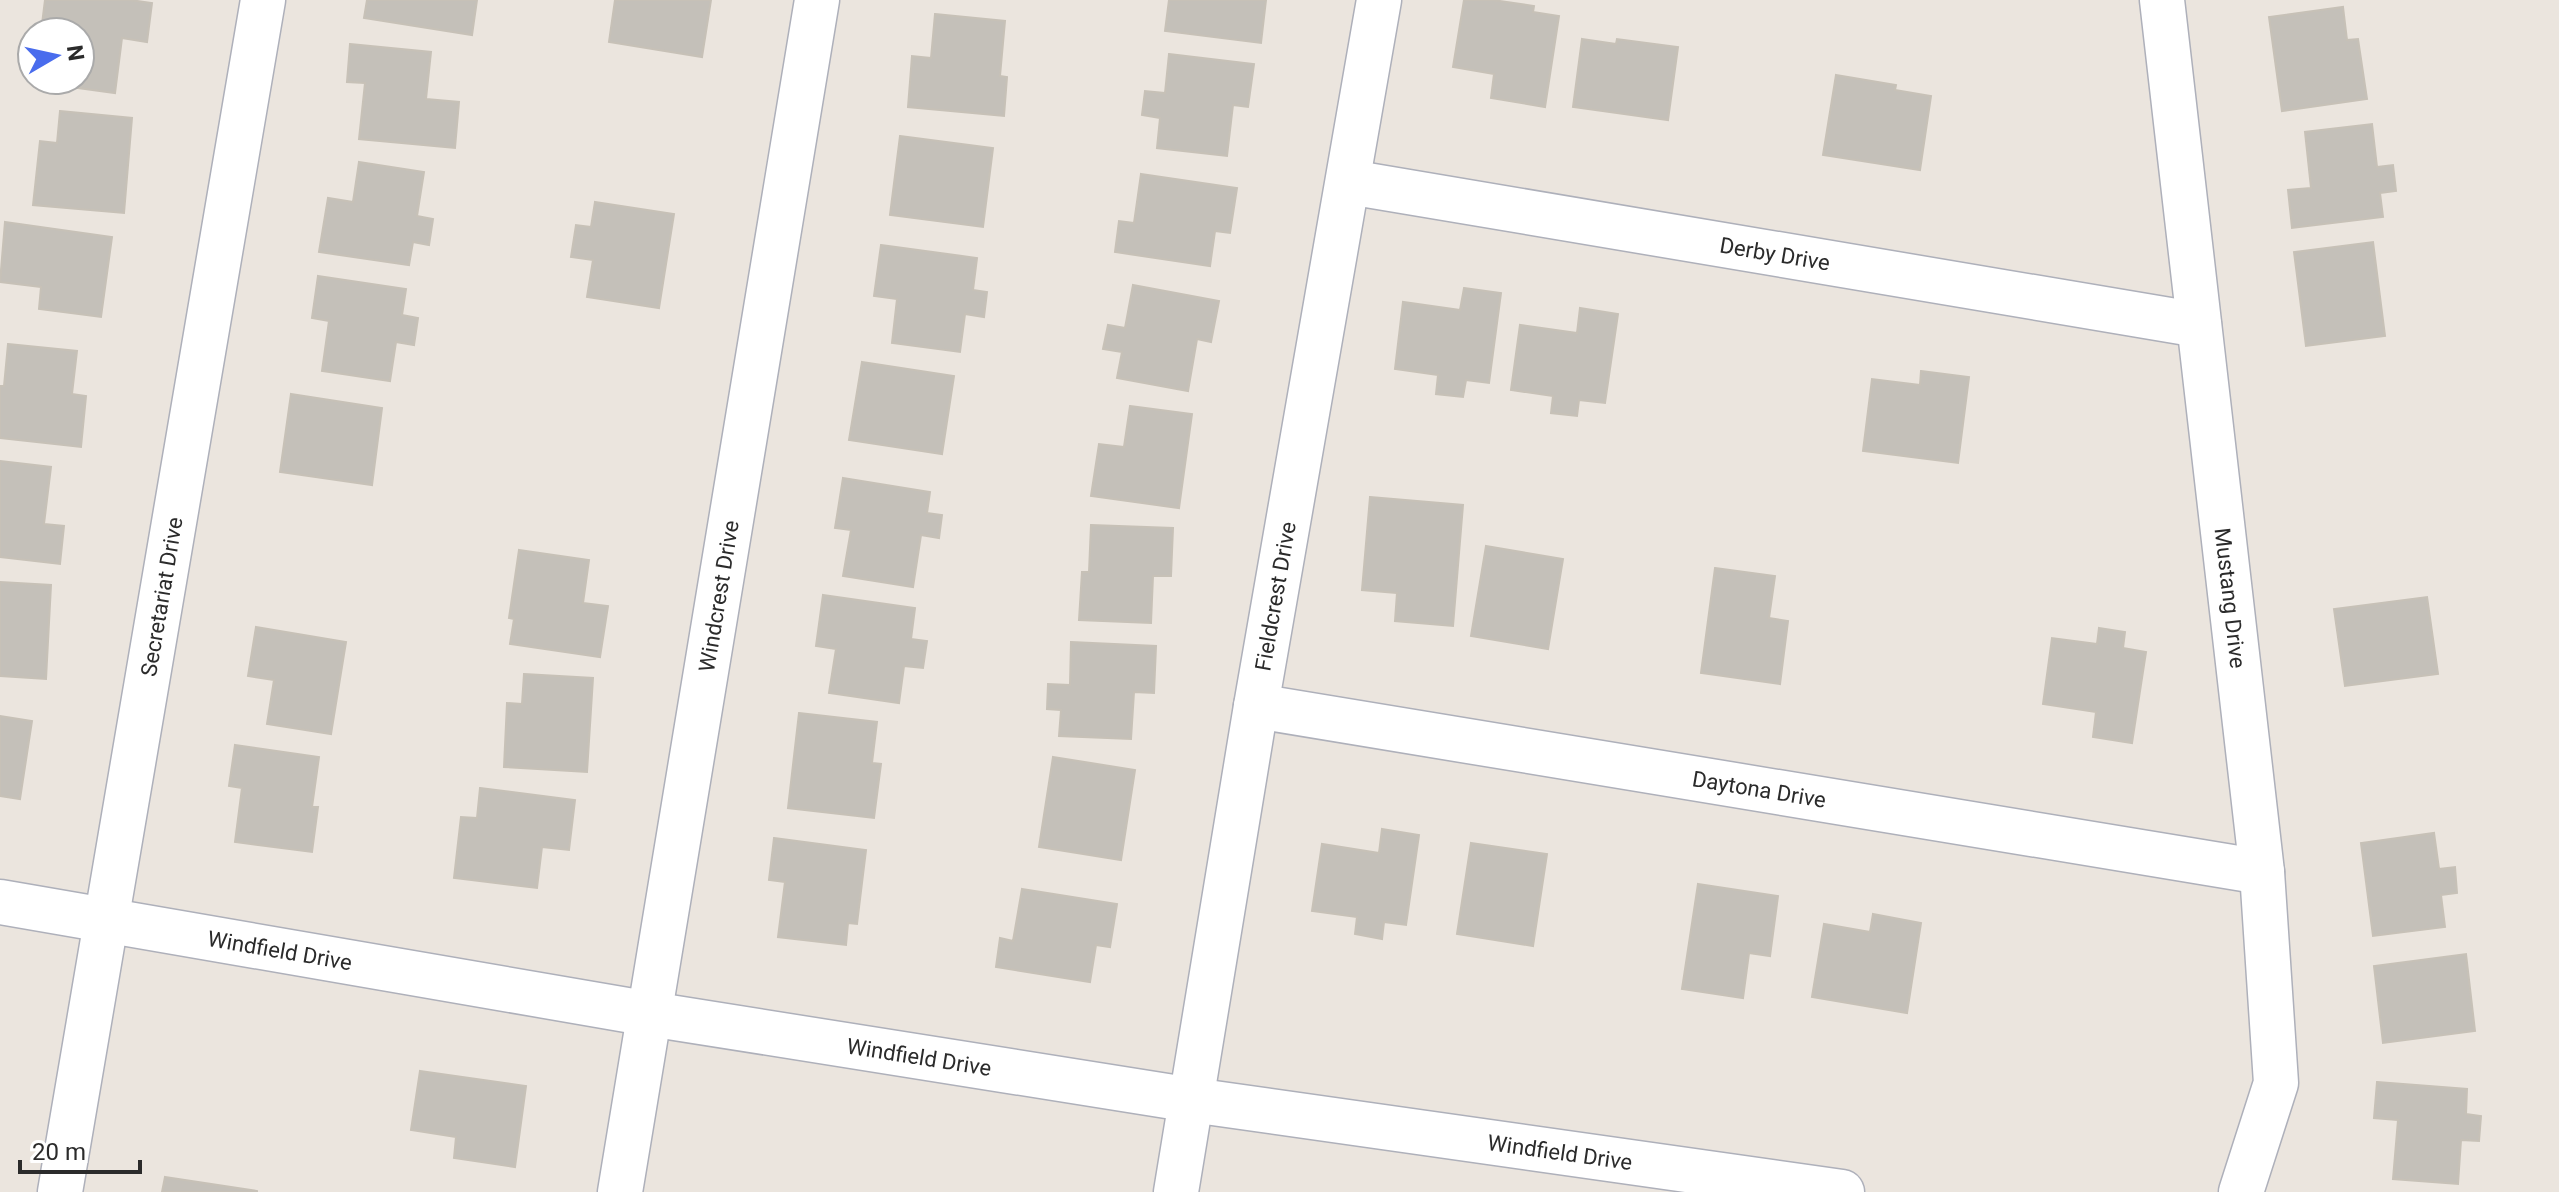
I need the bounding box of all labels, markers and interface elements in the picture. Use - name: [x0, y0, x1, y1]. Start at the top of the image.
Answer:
- north arrow: [16, 16, 96, 96]
- text: N: [62, 43, 89, 63]
- street label: Derby Drive: [1718, 232, 1832, 275]
- street label: Secretariat Drive: [136, 515, 187, 678]
- street label: Windcrest Drive: [694, 518, 743, 674]
- street label: Fieldcrest Drive: [1250, 520, 1300, 673]
- street label: Mustang Drive: [2210, 526, 2251, 670]
- street label: Daytona Drive: [1690, 766, 1828, 812]
- street label: Windfield Drive: [206, 926, 354, 975]
- street label: Windfield Drive: [845, 1033, 993, 1080]
- scale bar: [20, 1124, 140, 1174]
- street label: Windfield Drive: [1486, 1129, 1634, 1175]
- text: 20 m: [32, 1138, 86, 1166]

